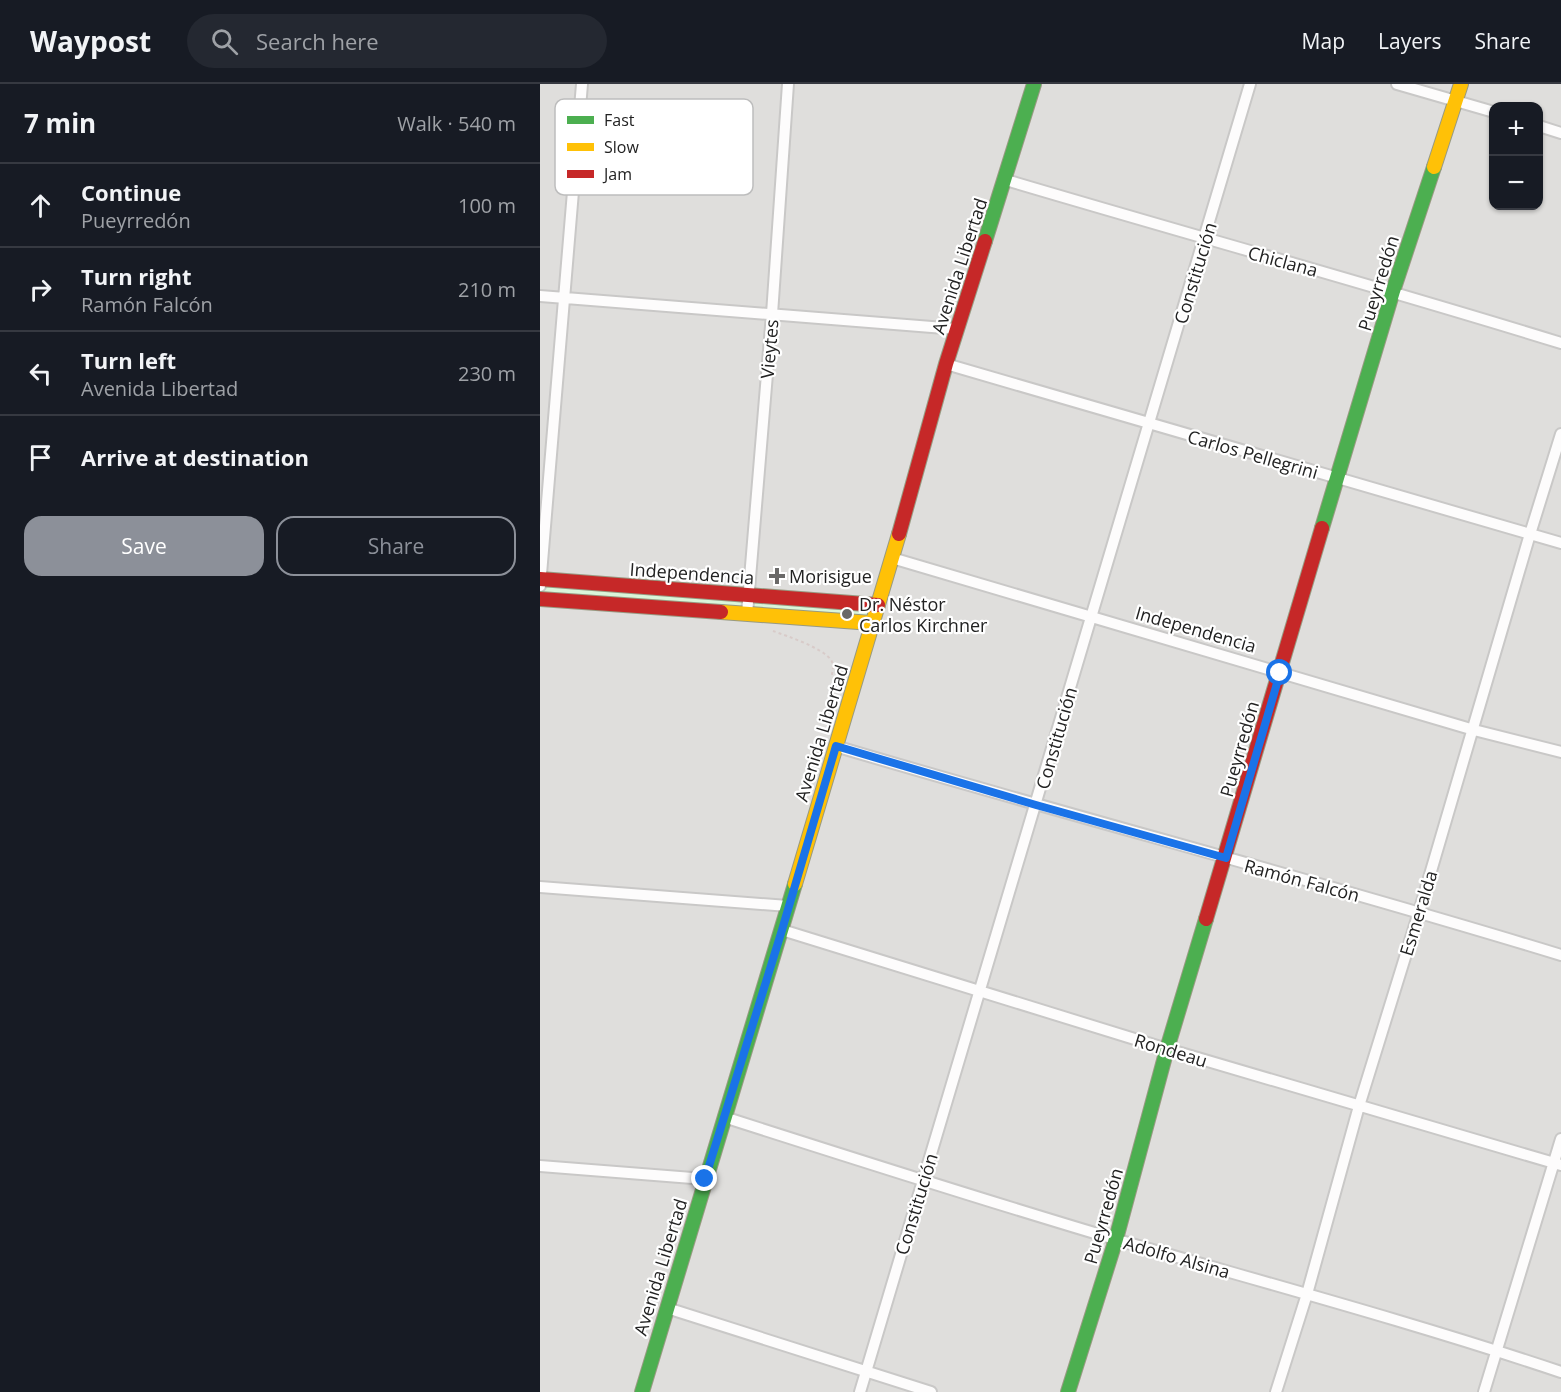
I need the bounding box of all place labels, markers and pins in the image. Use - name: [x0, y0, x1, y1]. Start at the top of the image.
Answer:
- place label: Morisigue: [789, 564, 872, 588]
- marker: Morisigue: [770, 569, 784, 583]
- place label: Dr. Néstor Carlos Kirchner: [859, 592, 988, 637]
- marker: Dr. Néstor Carlos Kirchner: [840, 607, 854, 621]

